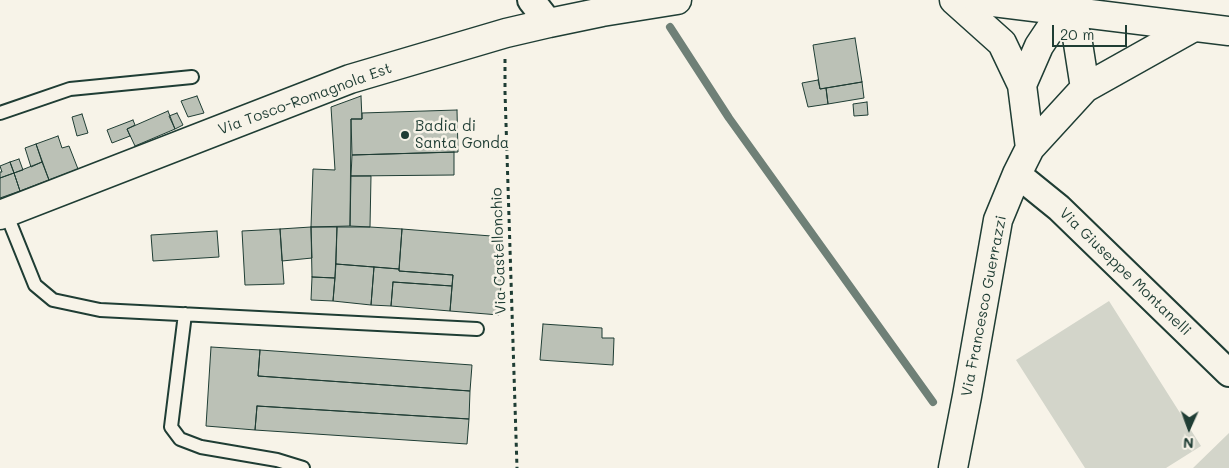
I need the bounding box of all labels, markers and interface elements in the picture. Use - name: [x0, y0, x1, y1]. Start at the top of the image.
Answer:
- scale bar: [1054, 15, 1129, 47]
- text: 20 m: [1060, 24, 1094, 44]
- street label: Via Tosco-Romagnola Est: [216, 59, 394, 139]
- place label: Badia di Santa Gonda: [415, 117, 509, 152]
- marker: Badia di Santa Gonda: [399, 129, 411, 141]
- street label: Via Castellonchio: [488, 187, 510, 315]
- street label: Via Giuseppe Montanelli: [1055, 204, 1195, 340]
- street label: Via Francesco Guerrazzi: [958, 214, 1010, 398]
- north arrow: [1164, 403, 1214, 453]
- text: N: [1183, 434, 1194, 453]

